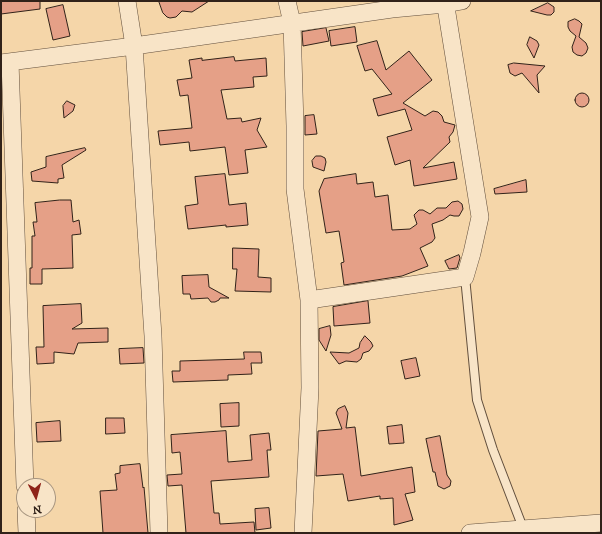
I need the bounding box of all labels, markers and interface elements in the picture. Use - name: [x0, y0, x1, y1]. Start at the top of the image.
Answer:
- north arrow: [16, 478, 56, 518]
- text: N: [32, 502, 42, 516]

